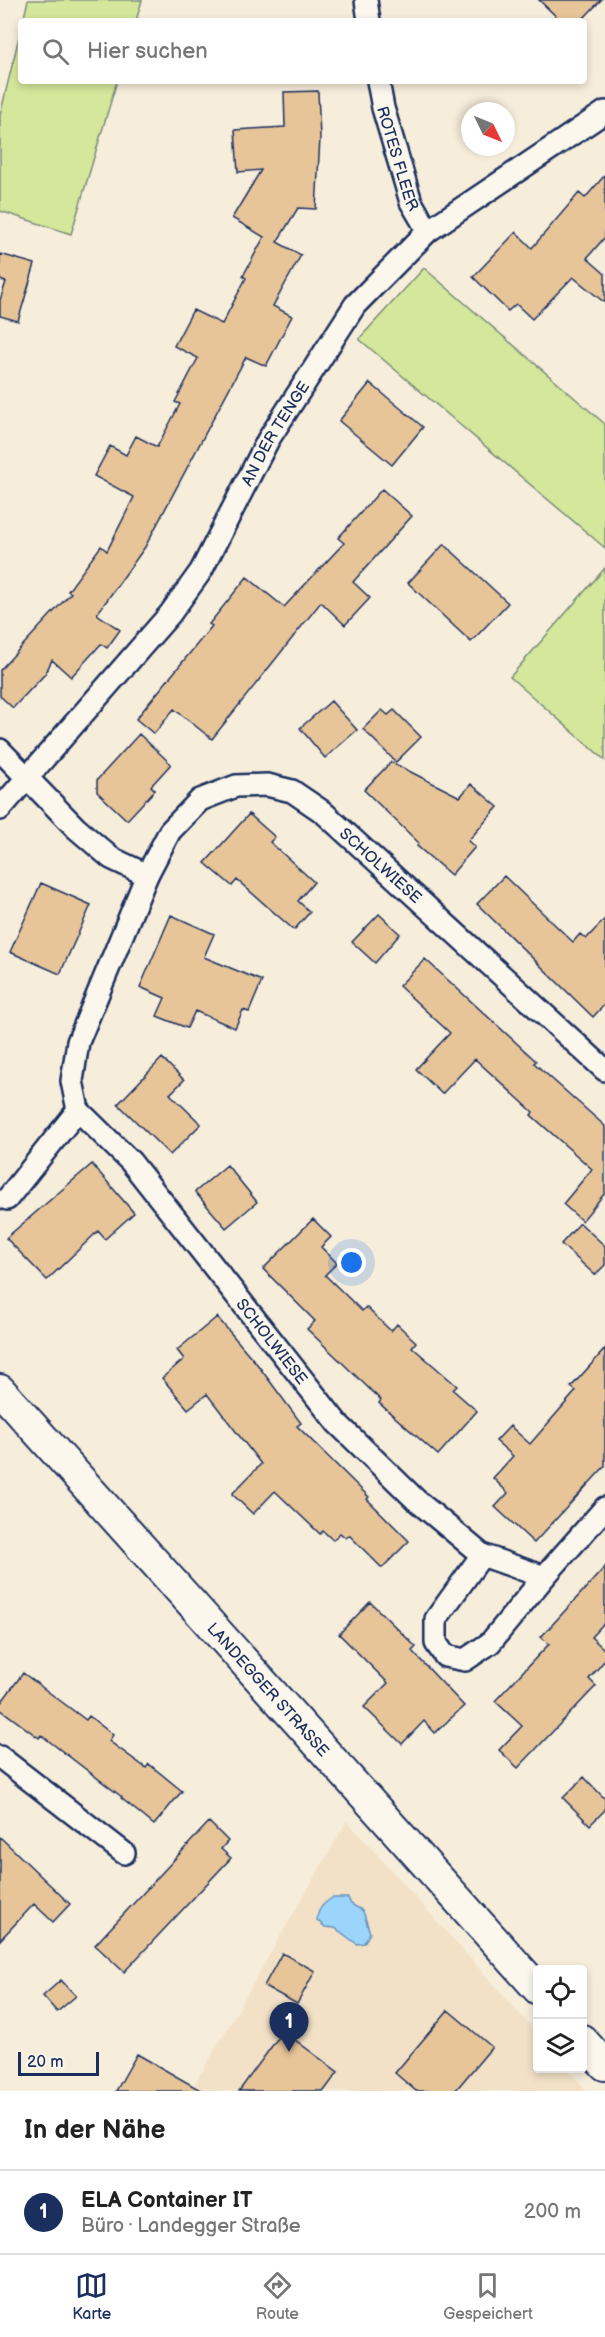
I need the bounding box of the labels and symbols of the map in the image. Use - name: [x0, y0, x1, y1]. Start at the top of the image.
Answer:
- north arrow: [461, 102, 515, 156]
- street label: ROTES FLEER: [372, 104, 422, 215]
- street label: AN DER TENGE: [238, 378, 314, 490]
- street label: SCHOLWIESE: [335, 824, 425, 908]
- your location: [337, 1248, 366, 1277]
- street label: SCHOLWIESE: [232, 1295, 311, 1389]
- street label: LANDEGGER STRASSE: [203, 1619, 332, 1761]
- pin: 1: [270, 2002, 308, 2052]
- scale bar: [18, 2049, 99, 2076]

